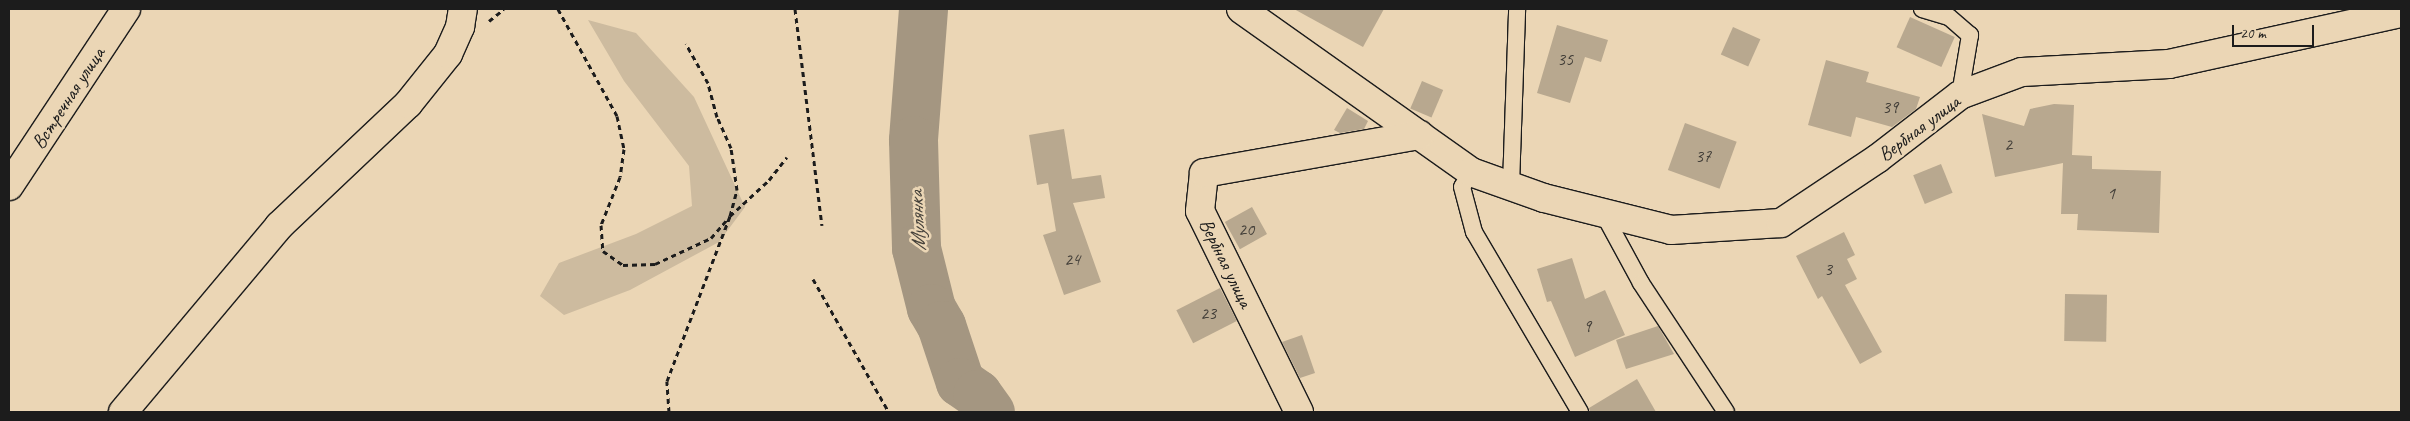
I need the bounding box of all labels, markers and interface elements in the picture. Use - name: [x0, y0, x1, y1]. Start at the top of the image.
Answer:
- scale bar: [2235, 15, 2318, 47]
- text: 20 m: [2240, 24, 2266, 43]
- street label: Встречная улица: [26, 43, 110, 153]
- house number: 35: [1557, 48, 1573, 70]
- street label: Вербная улица: [1873, 89, 1965, 167]
- house number: 39: [1882, 96, 1898, 118]
- house number: 2: [2004, 133, 2012, 155]
- house number: 37: [1695, 145, 1711, 167]
- house number: 1: [2107, 182, 2115, 204]
- water label: Мулянка: [903, 190, 931, 252]
- street label: Вербная улица: [1194, 215, 1258, 311]
- house number: 20: [1238, 218, 1254, 240]
- house number: 24: [1064, 248, 1080, 270]
- house number: 3: [1824, 258, 1832, 280]
- house number: 23: [1200, 302, 1216, 324]
- house number: 9: [1583, 315, 1591, 337]

